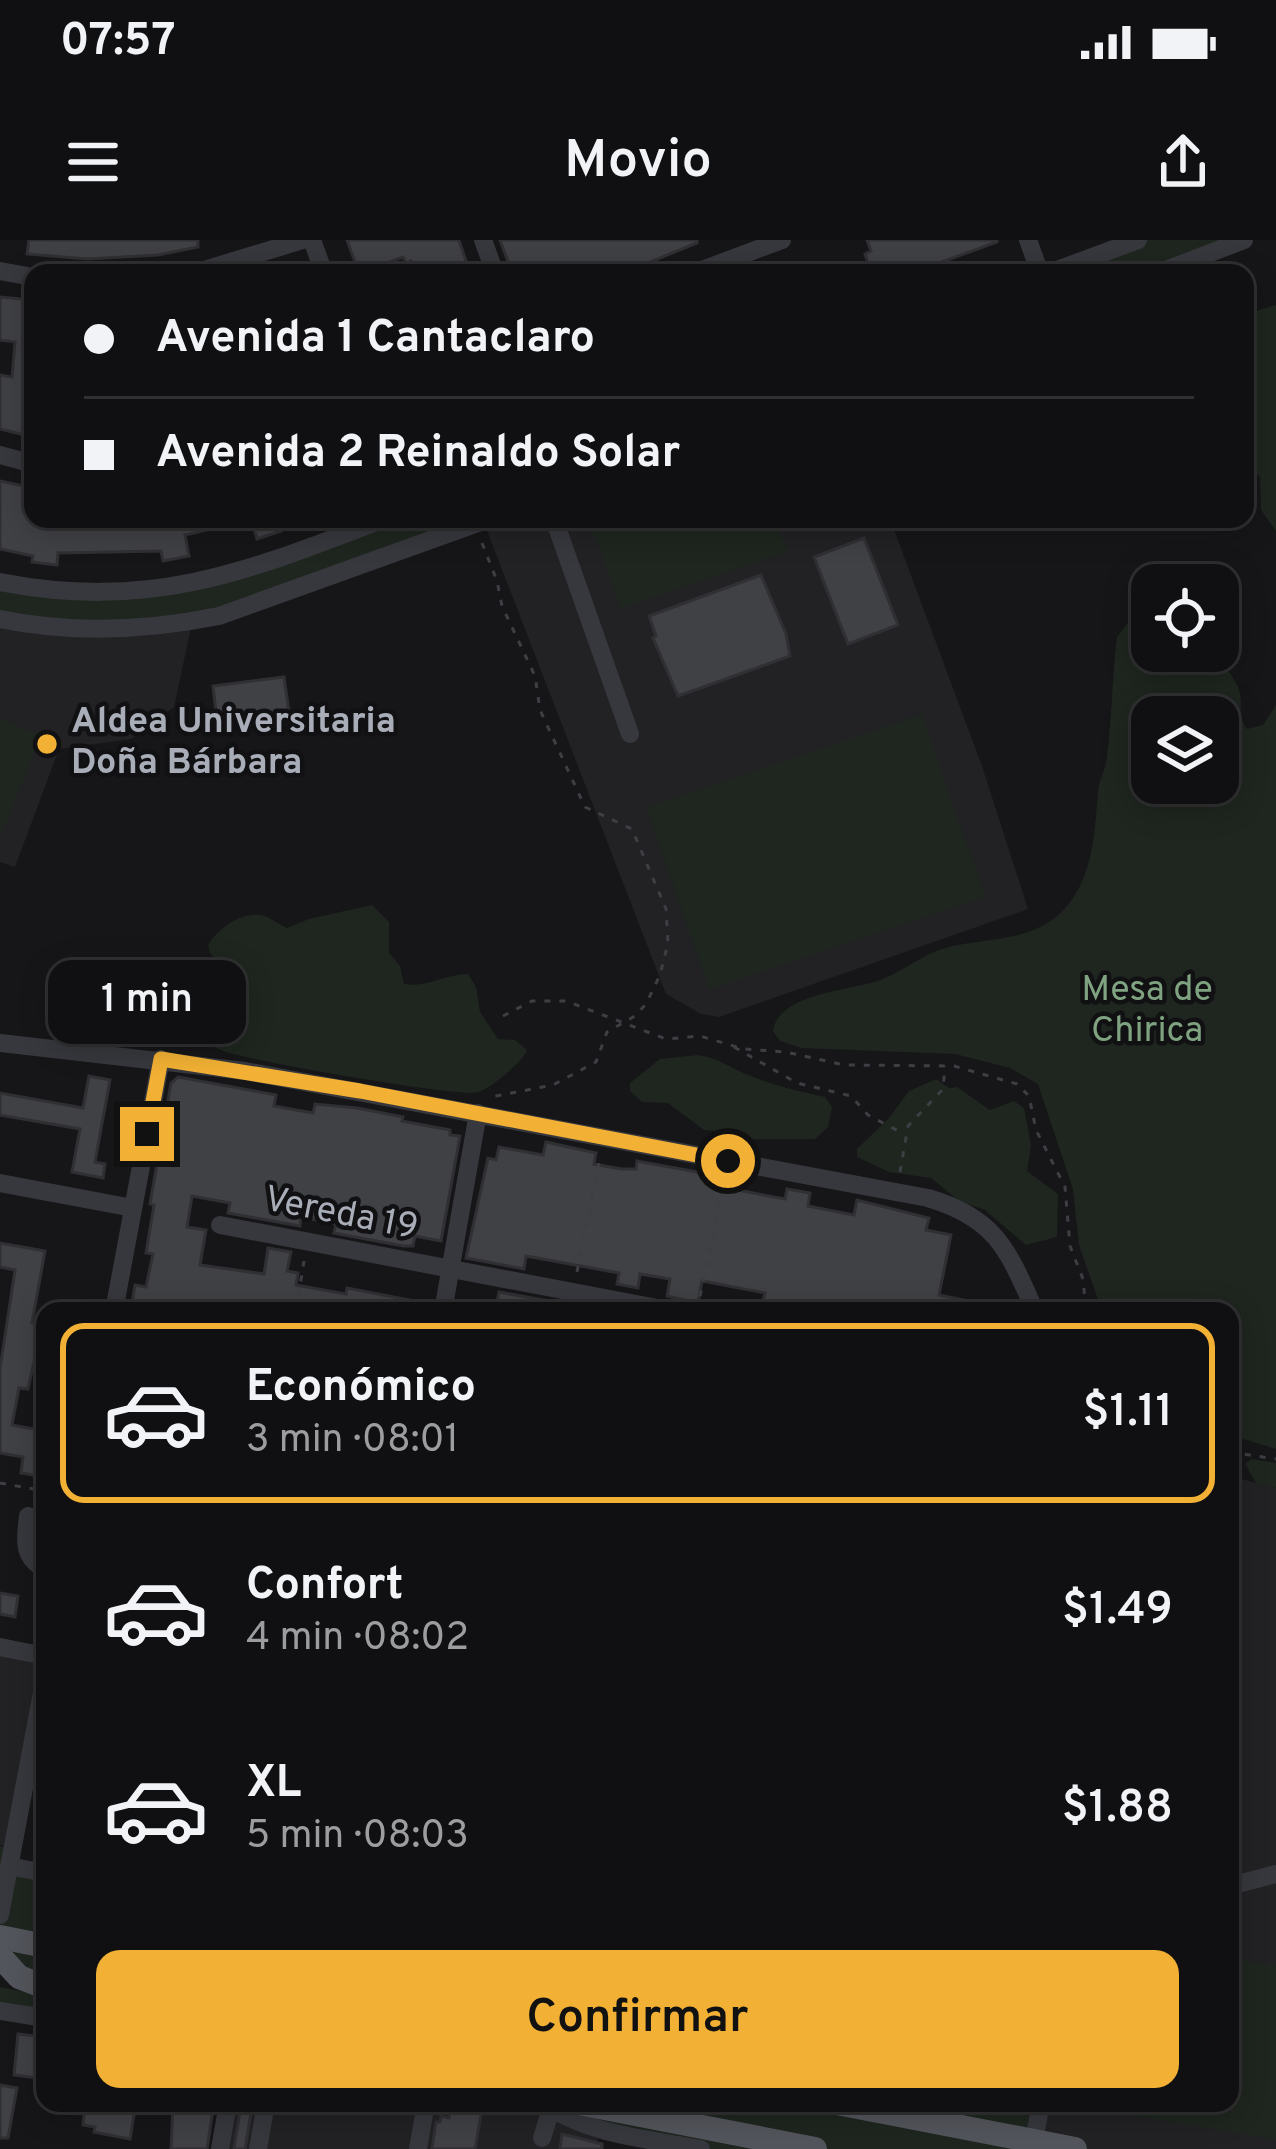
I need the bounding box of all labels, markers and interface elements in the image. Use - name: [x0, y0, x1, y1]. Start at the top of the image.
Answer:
- text: 07:57: [60, 14, 176, 71]
- text: Movio: [564, 128, 712, 197]
- icon: menu: [60, 129, 126, 195]
- icon: share: [1150, 129, 1216, 195]
- text: Avenida 1 Cantaclaro: [156, 311, 595, 368]
- text: Avenida 2 Reinaldo Solar: [156, 426, 680, 483]
- map controls: [1131, 564, 1239, 804]
- button: locate: [1131, 564, 1239, 672]
- button: layers: [1131, 696, 1239, 804]
- place label: Aldea Universitaria Doña Bárbara: [71, 700, 396, 787]
- marker: Aldea Universitaria Doña Bárbara: [34, 731, 60, 757]
- callout: 1 min: [48, 960, 246, 1044]
- park label: Mesa de Chirica: [1081, 968, 1213, 1055]
- text: 1 min: [101, 977, 193, 1026]
- route end: [120, 1107, 174, 1161]
- route start: [701, 1134, 755, 1188]
- street label: Vereda 19: [260, 1178, 422, 1252]
- icon: car: [102, 1359, 210, 1467]
- text: Económico: [246, 1360, 476, 1417]
- text: $1.11: [1083, 1385, 1173, 1442]
- text: 3 min · 08:01: [246, 1417, 459, 1466]
- icon: car: [102, 1557, 210, 1665]
- text: Confort: [246, 1558, 403, 1615]
- text: $1.49: [1062, 1583, 1173, 1640]
- text: 4 min · 08:02: [246, 1615, 469, 1664]
- icon: car: [102, 1755, 210, 1863]
- text: XL: [246, 1756, 301, 1813]
- text: $1.88: [1062, 1781, 1173, 1838]
- text: 5 min · 08:03: [246, 1813, 469, 1862]
- button: Confirmar: [96, 1950, 1179, 2088]

